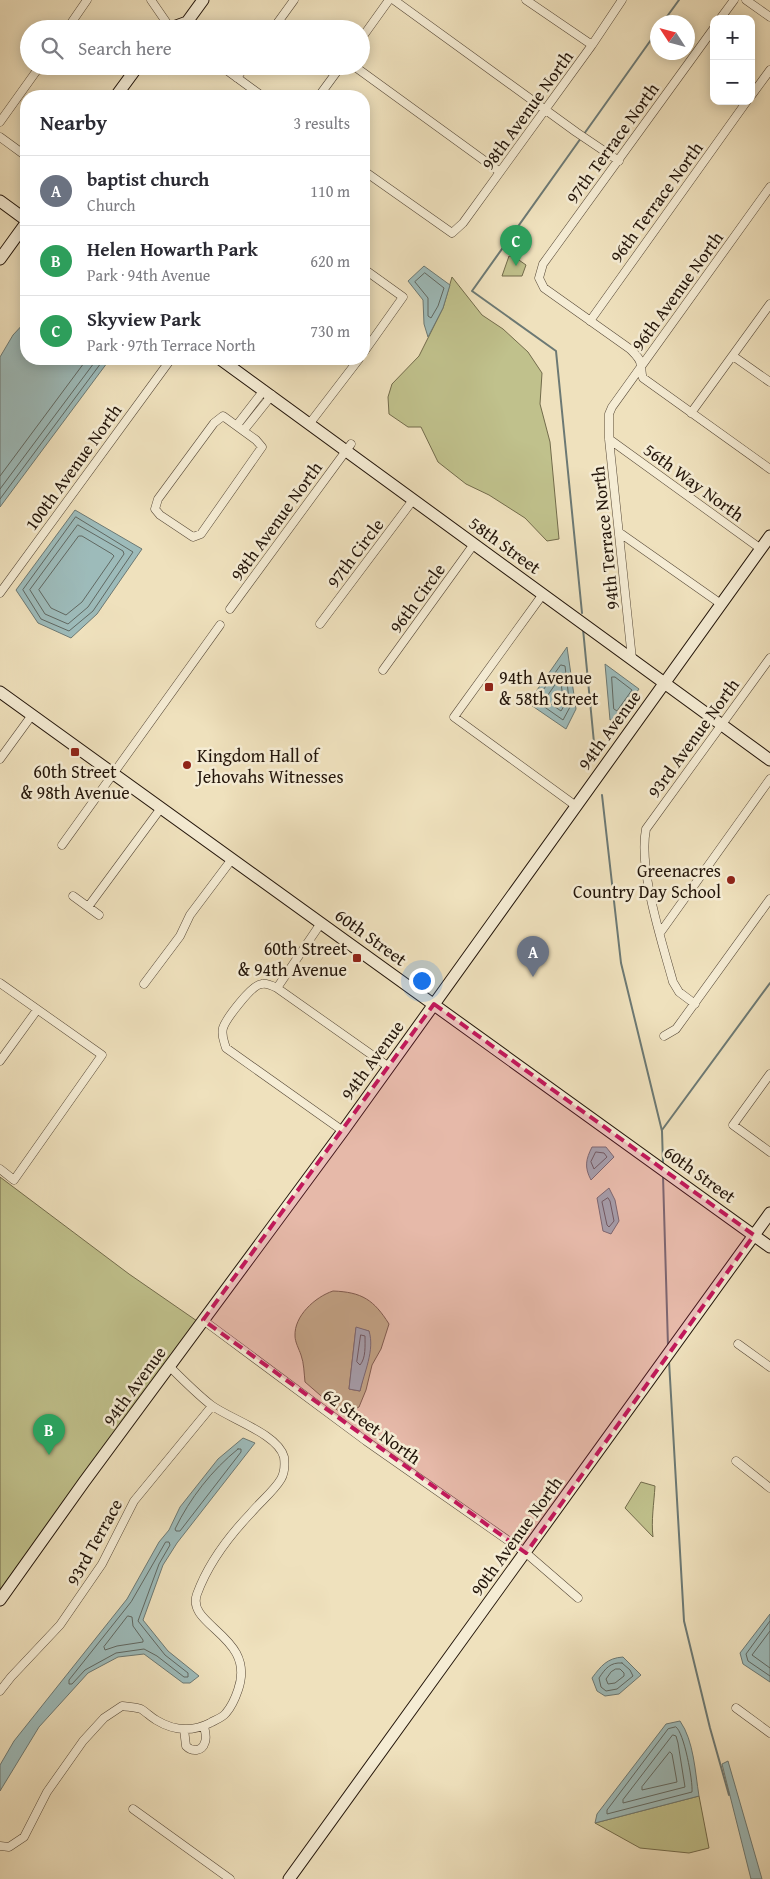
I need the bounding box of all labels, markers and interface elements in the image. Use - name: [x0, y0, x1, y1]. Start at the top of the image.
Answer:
- north arrow: [650, 15, 695, 60]
- map controls: [710, 15, 755, 105]
- button: +: [710, 15, 755, 60]
- search box: [20, 20, 370, 75]
- icon: search: [38, 34, 66, 62]
- text: Search here: [78, 34, 172, 62]
- street label: 98th Avenue North: [474, 45, 580, 175]
- button: −: [710, 60, 755, 105]
- street label: 97th Terrace North: [559, 77, 665, 209]
- text: Nearby: [40, 107, 107, 138]
- text: 3 results: [293, 111, 350, 135]
- street label: 96th Terrace North: [603, 136, 709, 268]
- text: baptist church: [87, 165, 209, 193]
- text: A: [51, 179, 61, 203]
- text: 110 m: [310, 179, 350, 203]
- text: Church: [87, 193, 136, 217]
- pin: C: [500, 225, 532, 266]
- street label: 96th Avenue North: [624, 226, 730, 356]
- text: Helen Howarth Park: [87, 235, 258, 263]
- text: B: [51, 249, 61, 273]
- text: 620 m: [310, 249, 350, 273]
- text: Park · 94th Avenue: [87, 263, 210, 287]
- text: Skyview Park: [87, 305, 201, 333]
- text: C: [51, 319, 61, 343]
- text: 730 m: [310, 319, 350, 343]
- text: Park · 97th Terrace North: [87, 333, 256, 357]
- street label: 100th Avenue North: [18, 398, 128, 536]
- street label: 56th Way North: [638, 436, 750, 528]
- street label: 98th Avenue North: [223, 456, 329, 586]
- street label: 94th Terrace North: [584, 465, 626, 611]
- street label: 58th Street: [463, 510, 547, 581]
- street label: 97th Circle: [320, 513, 390, 593]
- street label: 96th Circle: [382, 557, 452, 639]
- place label: 94th Avenue & 58th Street: [499, 664, 599, 712]
- street label: 93rd Avenue North: [640, 673, 746, 803]
- marker: 94th Avenue & 58th Street: [483, 681, 495, 693]
- street label: 94th Avenue: [571, 684, 647, 776]
- place label: Kingdom Hall of Jehovahs Witnesses: [195, 742, 344, 790]
- marker: 60th Street & 98th Avenue: [69, 746, 81, 758]
- place label: 60th Street & 98th Avenue: [20, 758, 130, 806]
- marker: Kingdom Hall of Jehovahs Witnesses: [181, 759, 193, 771]
- place label: Greenacres Country Day School: [573, 857, 721, 905]
- marker: Greenacres Country Day School: [725, 874, 737, 886]
- street label: 60th Street: [329, 902, 413, 973]
- place label: 60th Street & 94th Avenue: [238, 935, 348, 983]
- pin: A: [517, 936, 549, 977]
- marker: 60th Street & 94th Avenue: [351, 952, 363, 964]
- your location: [409, 968, 435, 994]
- street label: 94th Avenue: [334, 1014, 410, 1106]
- street label: 60th Street: [658, 1139, 742, 1210]
- street label: 94th Avenue: [96, 1340, 172, 1432]
- street label: 62 Street North: [317, 1381, 427, 1471]
- pin: B: [33, 1414, 65, 1455]
- street label: 90th Avenue North: [463, 1471, 569, 1601]
- street label: 93rd Terrace: [59, 1494, 129, 1590]

